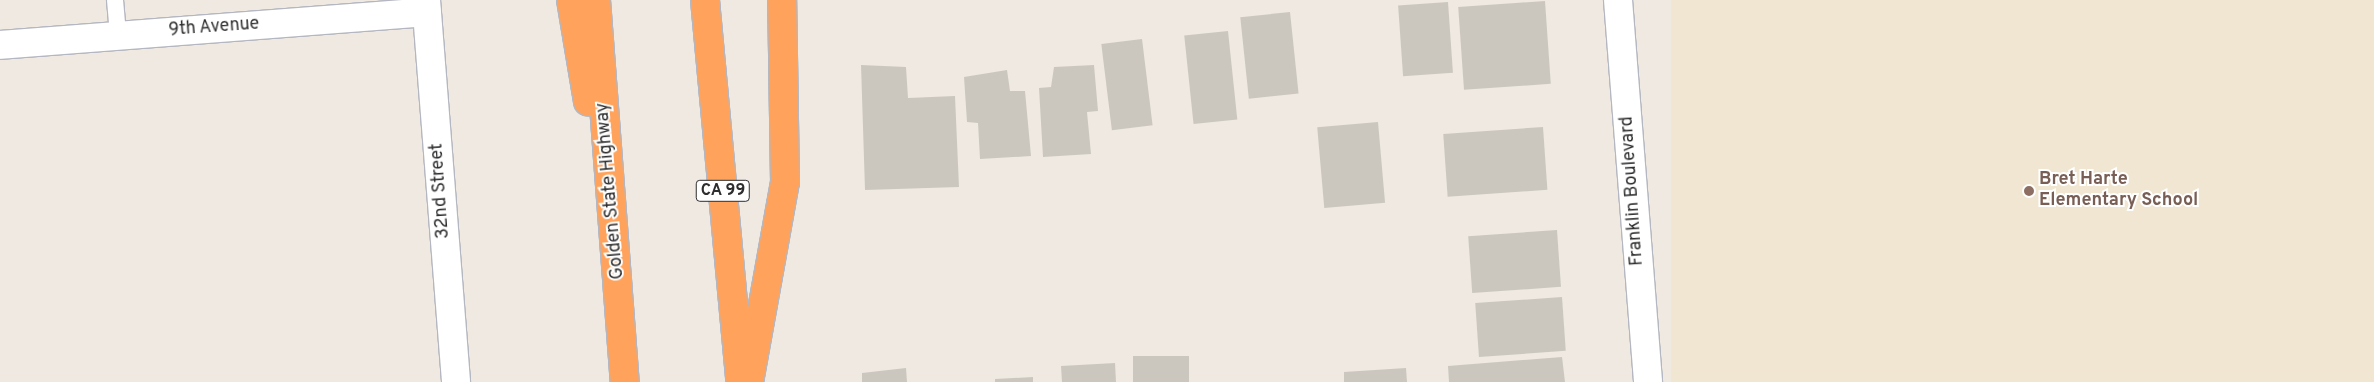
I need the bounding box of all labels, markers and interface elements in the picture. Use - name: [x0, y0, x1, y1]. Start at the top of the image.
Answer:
- street label: 9th Avenue: [167, 14, 261, 42]
- street label: Golden State Highway: [593, 102, 629, 280]
- street label: Franklin Boulevard: [1617, 115, 1649, 267]
- street label: 32nd Street: [427, 142, 455, 240]
- place label: Bret Harte Elementary School: [2039, 170, 2198, 212]
- road number: CA 99: [694, 178, 752, 205]
- marker: Bret Harte Elementary School: [2023, 185, 2035, 197]

